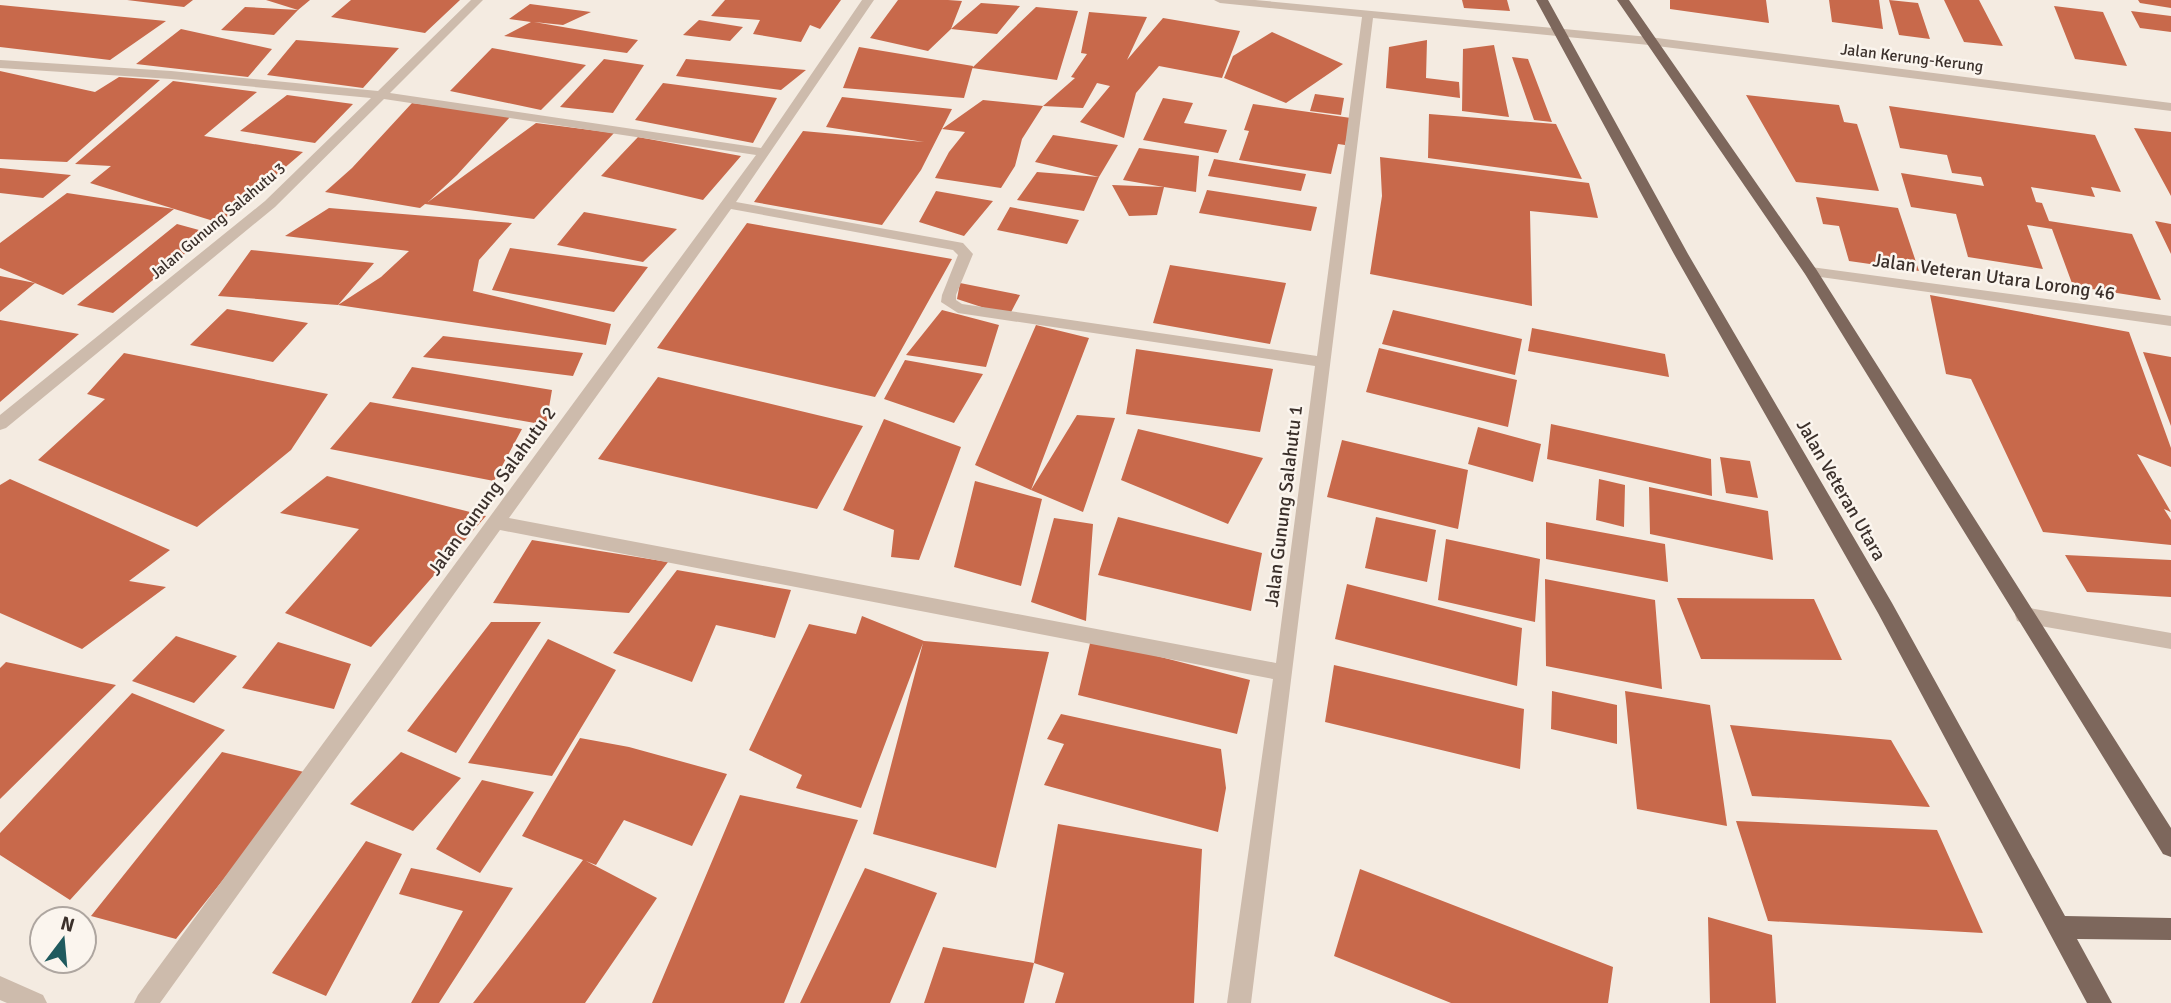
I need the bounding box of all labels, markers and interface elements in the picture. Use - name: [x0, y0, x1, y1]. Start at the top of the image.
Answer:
- street label: Jalan Kerung-Kerung: [1839, 39, 1985, 77]
- street label: Jalan Gunung Salahutu 3: [146, 158, 290, 284]
- street label: Jalan Veteran Utara Lorong 46: [1871, 248, 2117, 306]
- street label: Jalan Gunung Salahutu 2: [423, 402, 561, 580]
- street label: Jalan Gunung Salahutu 1: [1260, 404, 1308, 608]
- street label: Jalan Veteran Utara: [1791, 415, 1891, 565]
- north arrow: [28, 905, 98, 975]
- text: N: [58, 911, 77, 938]

